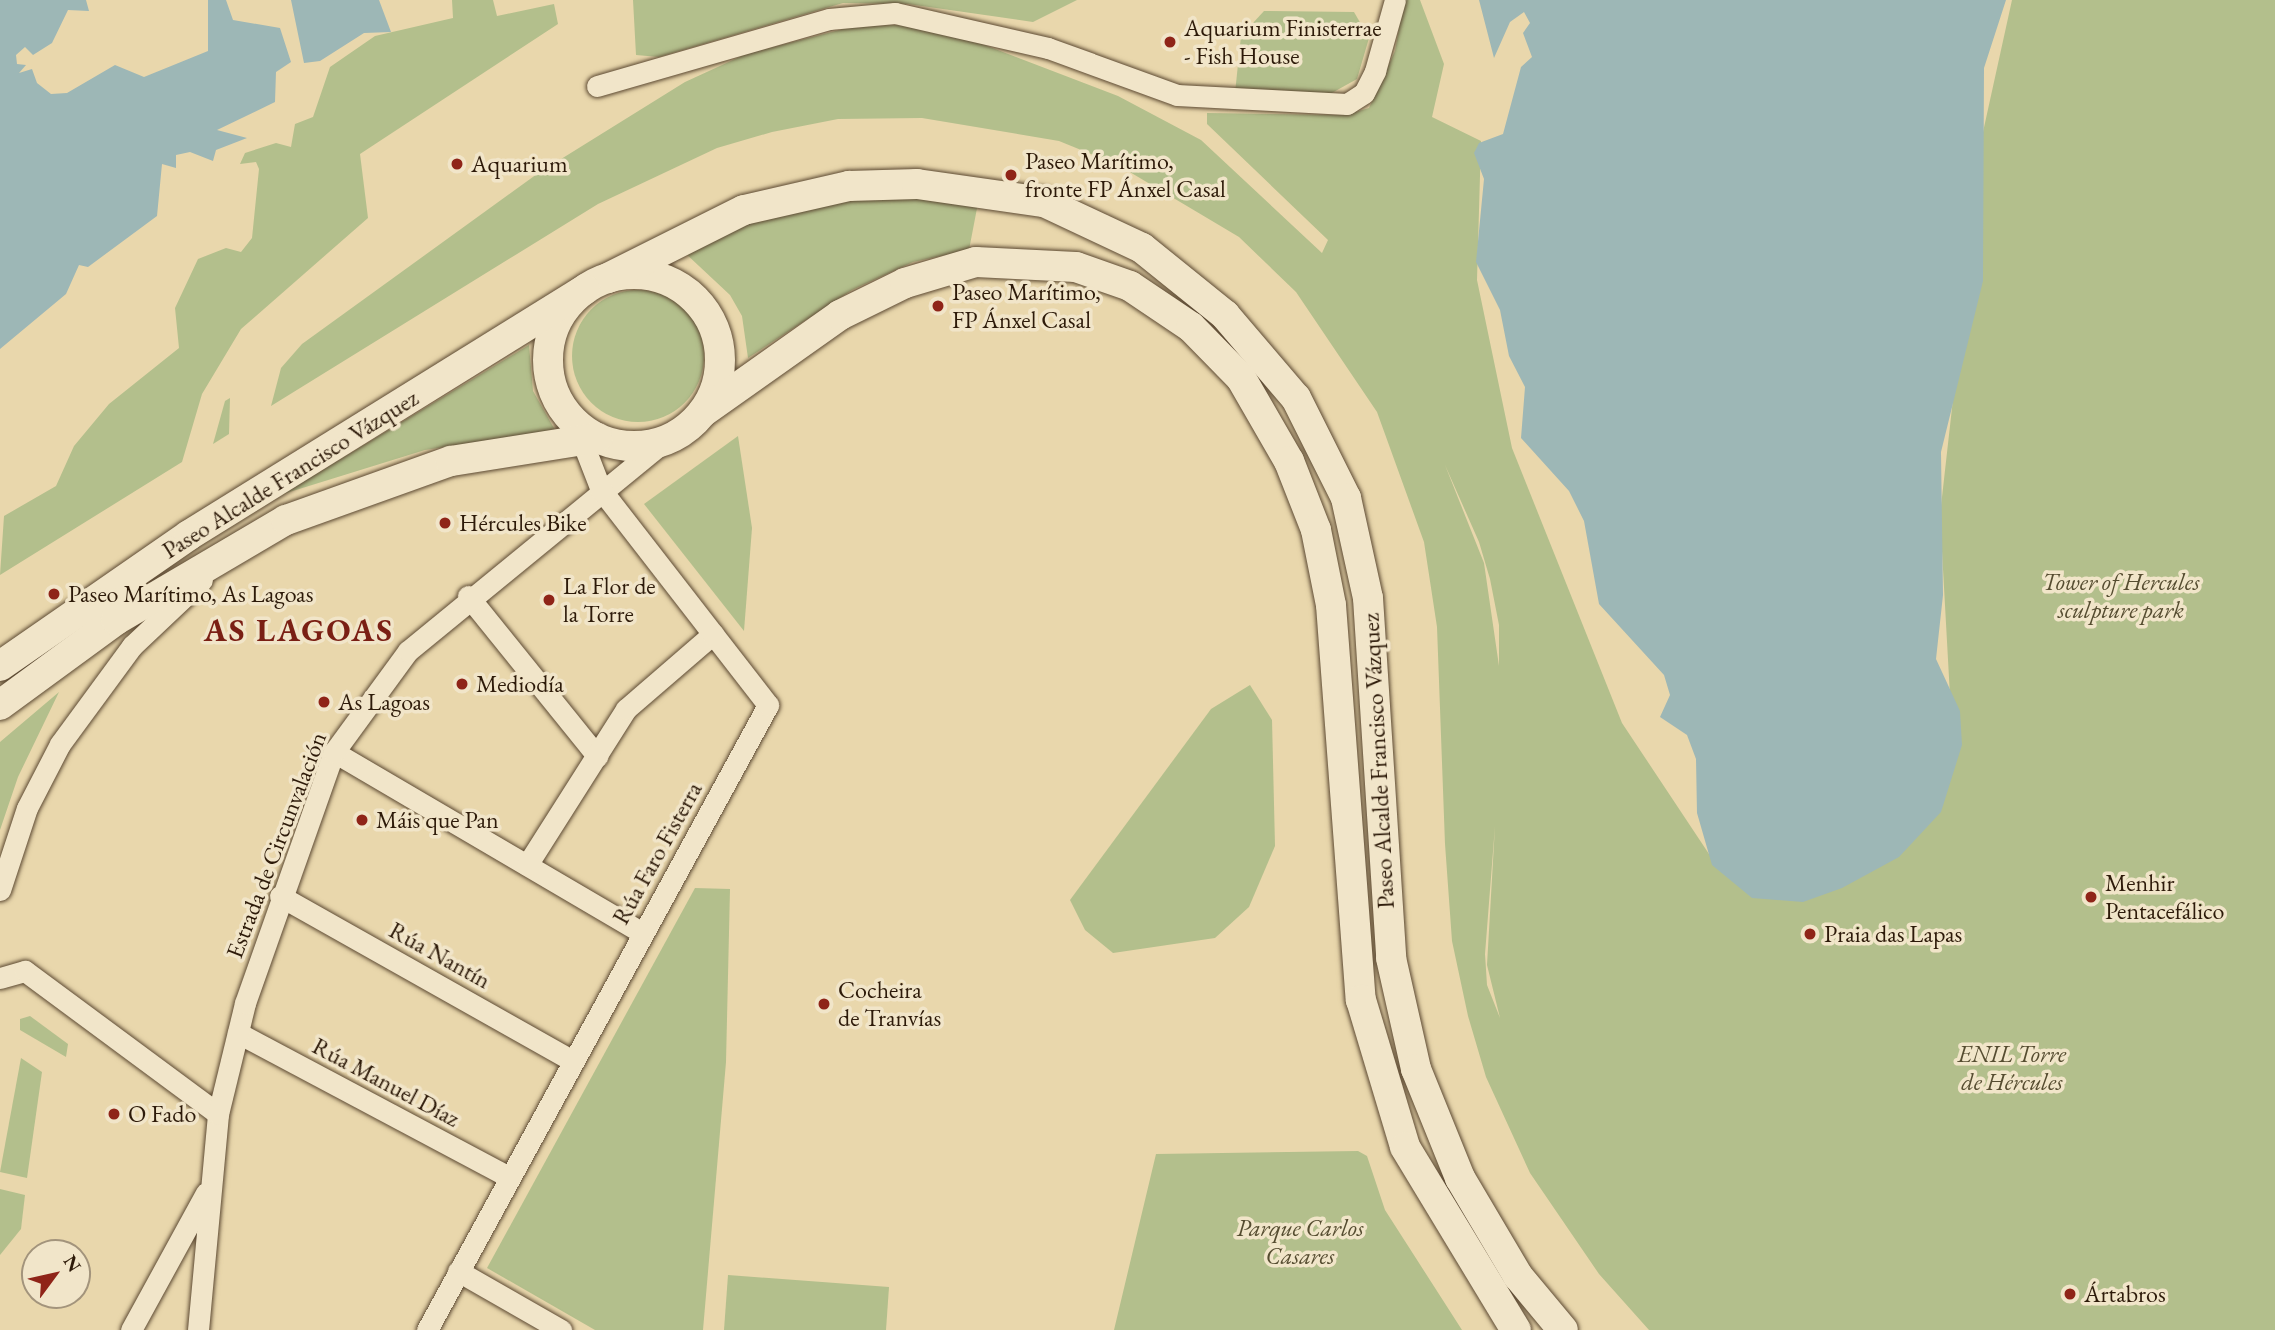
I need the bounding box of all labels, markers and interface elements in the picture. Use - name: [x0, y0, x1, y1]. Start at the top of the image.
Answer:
- place label: Aquarium Finisterrae - Fish House: [1184, 14, 1382, 70]
- marker: Aquarium Finisterrae - Fish House: [1162, 34, 1178, 50]
- place label: Paseo Marítimo, fronte FP Ánxel Casal: [1025, 147, 1226, 203]
- place label: Aquarium: [471, 150, 568, 178]
- marker: Aquarium: [449, 156, 465, 172]
- marker: Paseo Marítimo, fronte FP Ánxel Casal: [1003, 167, 1019, 183]
- place label: Paseo Marítimo, FP Ánxel Casal: [952, 278, 1101, 334]
- marker: Paseo Marítimo, FP Ánxel Casal: [930, 298, 946, 314]
- street label: Paseo Alcalde Francisco Vázquez: [157, 383, 423, 565]
- place label: Hércules Bike: [459, 509, 586, 537]
- marker: Hércules Bike: [437, 515, 453, 531]
- park label: Tower of Hercules sculpture park: [2042, 568, 2200, 624]
- place label: La Flor de la Torre: [563, 572, 656, 628]
- place label: Paseo Marítimo, As Lagoas: [68, 580, 313, 608]
- marker: Paseo Marítimo, As Lagoas: [46, 586, 62, 602]
- marker: La Flor de la Torre: [541, 592, 557, 608]
- district label: AS LAGOAS: [205, 611, 393, 649]
- street label: Paseo Alcalde Francisco Vázquez: [1356, 612, 1400, 910]
- place label: Mediodía: [476, 670, 564, 698]
- marker: Mediodía: [454, 676, 470, 692]
- place label: As Lagoas: [338, 688, 430, 716]
- marker: As Lagoas: [316, 694, 332, 710]
- street label: Estrada de Circunvalación: [220, 728, 332, 962]
- street label: Rúa Faro Fisterra: [606, 777, 708, 929]
- place label: Máis que Pan: [376, 806, 499, 834]
- marker: Máis que Pan: [354, 812, 370, 828]
- place label: Menhir Pentacefálico: [2105, 869, 2224, 925]
- marker: Menhir Pentacefálico: [2083, 889, 2099, 905]
- street label: Rúa Nantín: [384, 915, 496, 995]
- place label: Praia das Lapas: [1824, 920, 1962, 948]
- marker: Praia das Lapas: [1802, 926, 1818, 942]
- place label: Cocheira de Tranvías: [838, 976, 941, 1032]
- marker: Cocheira de Tranvías: [816, 996, 832, 1012]
- street label: Rúa Manuel Díaz: [308, 1031, 464, 1133]
- park label: ENIL Torre de Hércules: [1958, 1040, 2066, 1096]
- place label: O Fado: [128, 1100, 196, 1128]
- marker: O Fado: [106, 1106, 122, 1122]
- park label: Parque Carlos Casares: [1236, 1214, 1364, 1270]
- north arrow: [21, 1239, 91, 1309]
- text: N: [58, 1250, 87, 1277]
- place label: Ártabros: [2084, 1280, 2166, 1308]
- marker: Ártabros: [2062, 1286, 2078, 1302]

